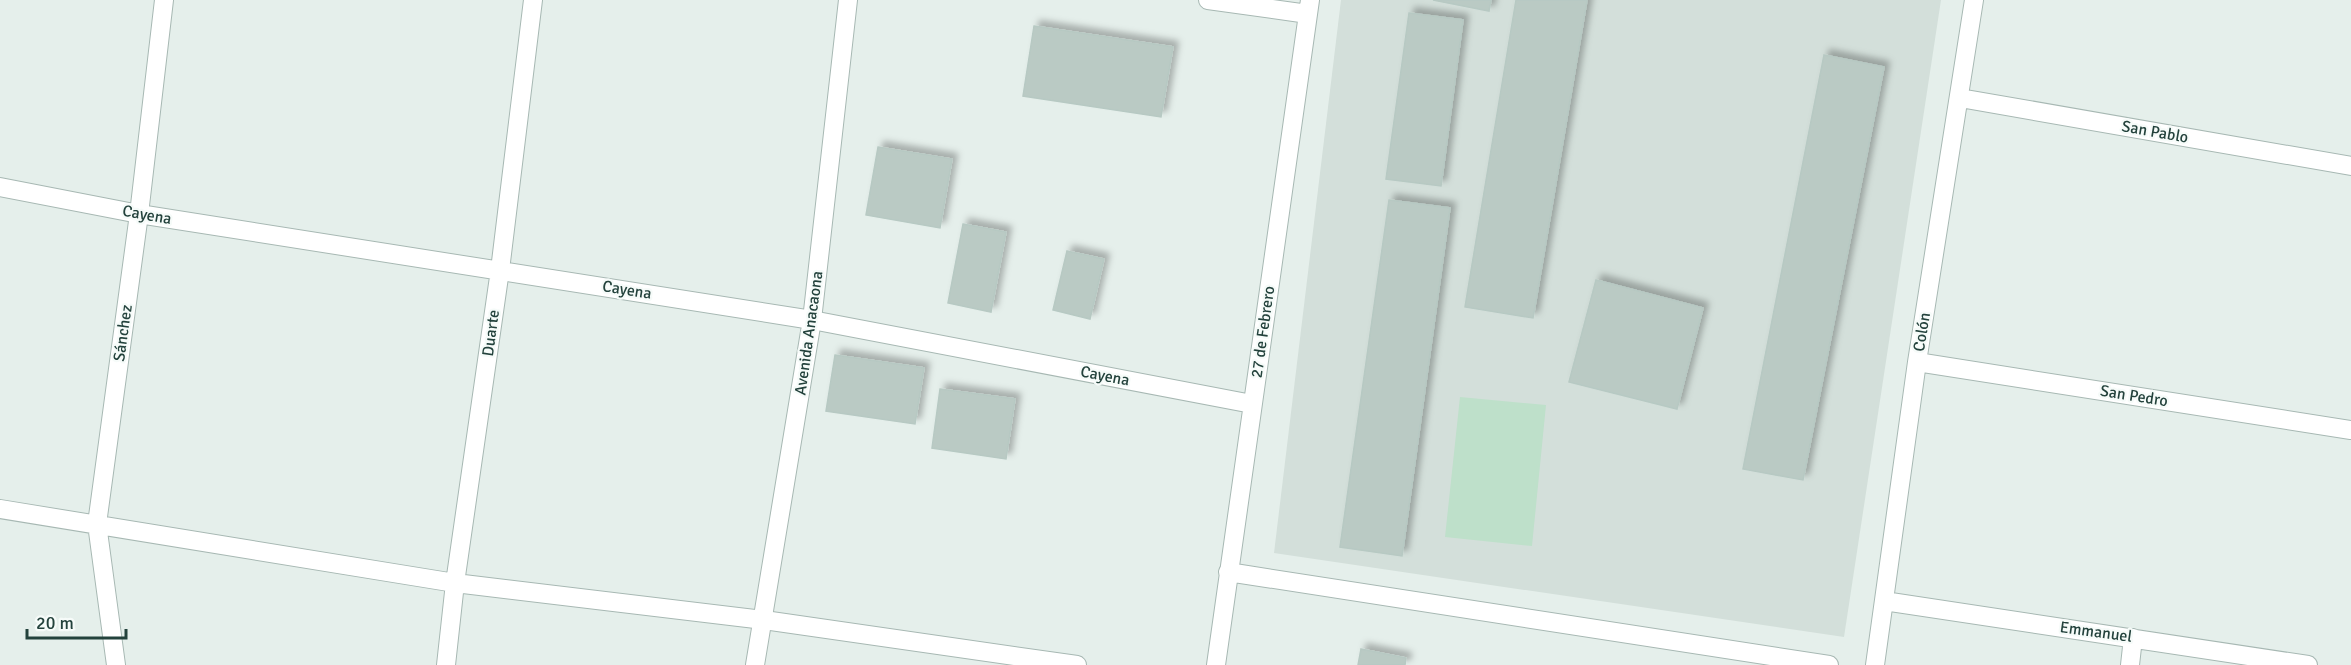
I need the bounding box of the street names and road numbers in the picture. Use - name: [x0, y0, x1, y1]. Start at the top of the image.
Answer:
- street label: San Pablo: [2120, 116, 2190, 148]
- street label: Cayena: [121, 201, 173, 229]
- street label: Avenida Anacaona: [790, 270, 828, 396]
- street label: Cayena: [601, 276, 653, 304]
- street label: 27 de Febrero: [1247, 285, 1279, 379]
- street label: Sánchez: [109, 303, 137, 363]
- street label: Duarte: [478, 308, 504, 358]
- street label: Colón: [1909, 311, 1935, 353]
- street label: Cayena: [1079, 361, 1131, 391]
- street label: San Pedro: [2099, 381, 2169, 411]
- street label: Emmanuel: [2059, 617, 2134, 647]

